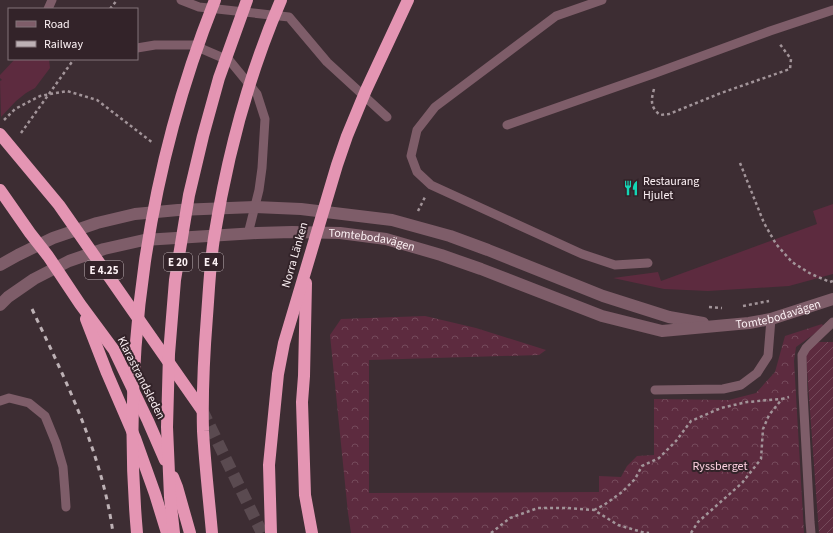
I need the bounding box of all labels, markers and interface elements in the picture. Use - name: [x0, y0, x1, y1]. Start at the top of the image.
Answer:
- legend: [8, 8, 138, 60]
- text: Road: [44, 16, 70, 33]
- text: Railway: [44, 36, 83, 53]
- place label: Restaurang Hjulet: [643, 173, 699, 204]
- restaurant icon: Restaurang Hjulet: [622, 179, 640, 197]
- street label: Norra Länken: [278, 220, 312, 290]
- street label: Tomtebodavägen: [328, 224, 417, 256]
- road number: E 20: [164, 253, 192, 271]
- road number: E 4: [199, 253, 223, 271]
- road number: E 4.25: [85, 261, 123, 279]
- street label: Tomtebodavägen: [735, 295, 823, 333]
- street label: Klarastrandsleden: [113, 334, 169, 422]
- park label: Ryssberget: [693, 458, 747, 475]

